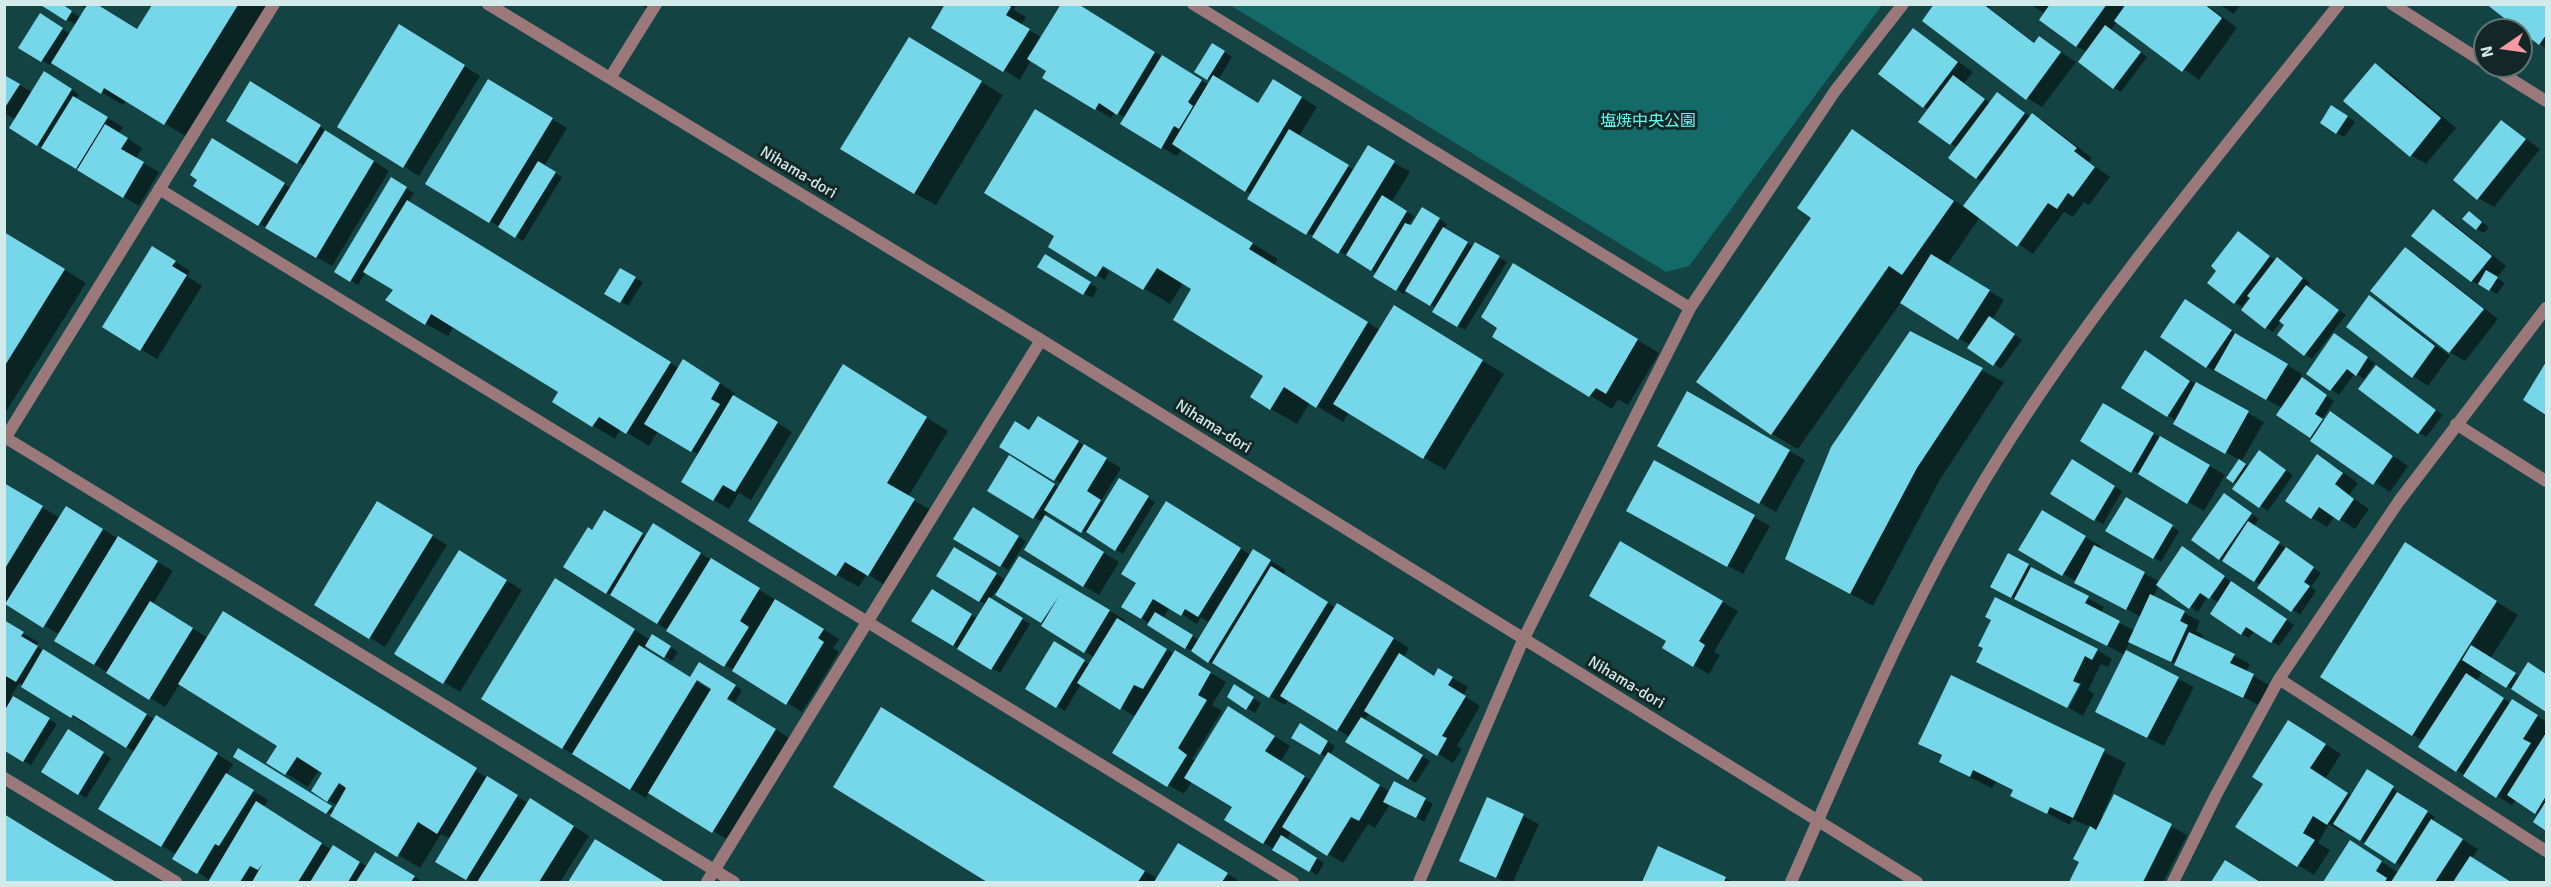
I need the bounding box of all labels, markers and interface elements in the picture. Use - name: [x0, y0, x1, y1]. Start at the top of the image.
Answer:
- north arrow: [2473, 18, 2533, 78]
- text: N: [2476, 44, 2498, 59]
- park label: 塩焼中央公園: [1600, 112, 1696, 132]
- street label: Nihama-dori: [756, 143, 840, 203]
- street label: Nihama-dori: [1172, 396, 1254, 458]
- street label: Nihama-dori: [1584, 653, 1668, 713]

